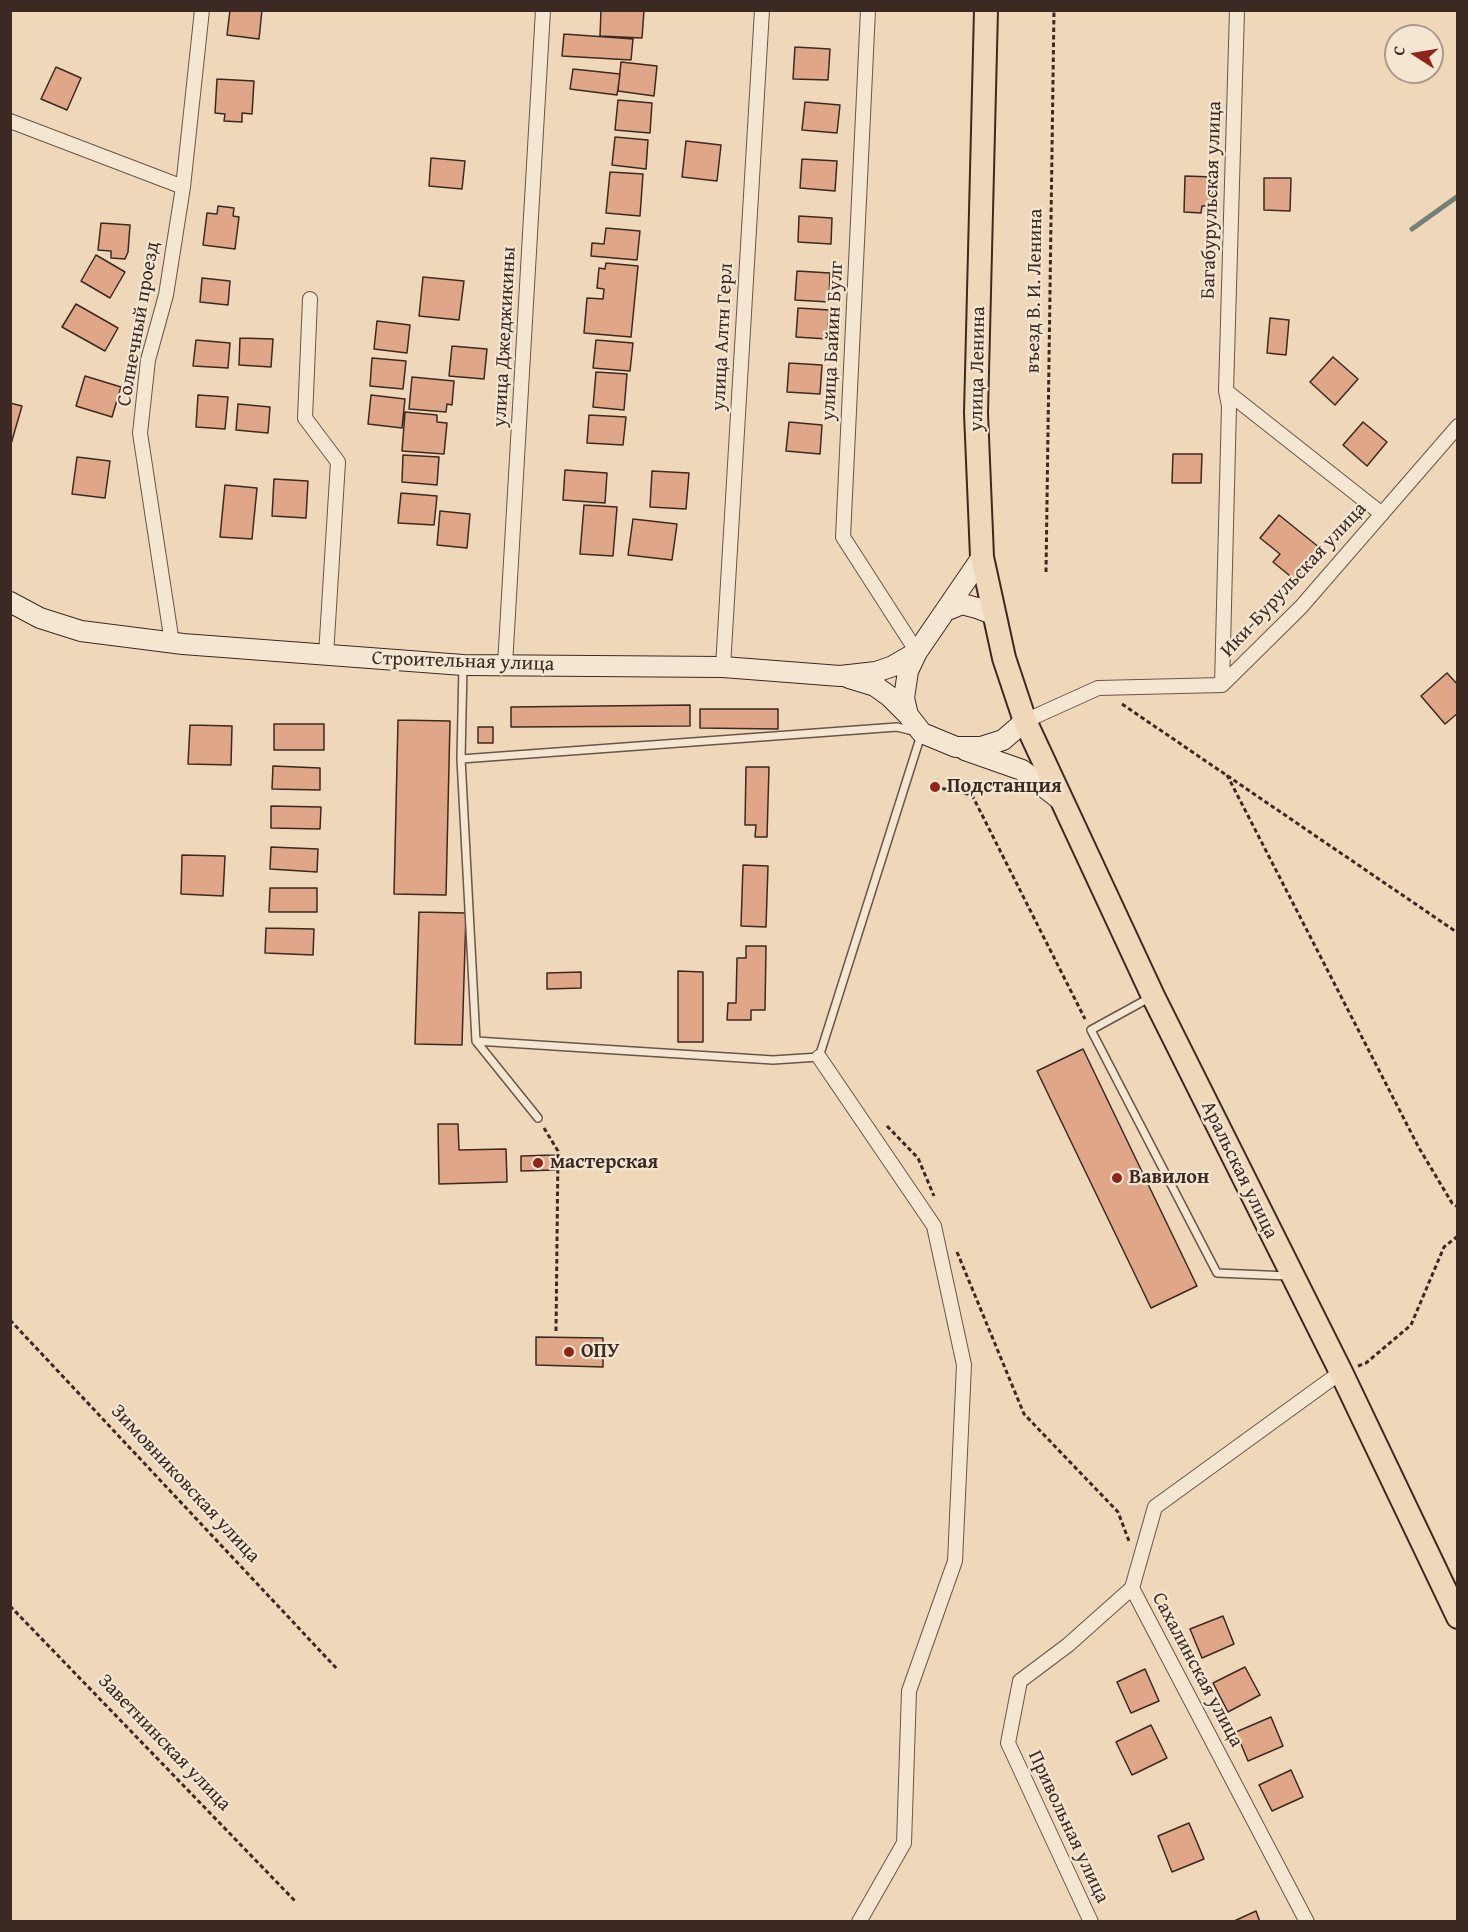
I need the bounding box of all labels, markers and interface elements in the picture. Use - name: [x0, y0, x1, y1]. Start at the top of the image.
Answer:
- north arrow: [1384, 24, 1444, 84]
- text: С: [1386, 44, 1411, 58]
- street label: Багабурульская улица: [1197, 101, 1227, 299]
- street label: въезд В. И. Ленина: [1022, 208, 1048, 374]
- street label: Солнечный проезд: [113, 240, 165, 408]
- street label: улица Джеджикины: [488, 246, 522, 428]
- street label: улица Байин Булг: [817, 260, 849, 422]
- street label: улица Алтн Герл: [707, 262, 739, 412]
- street label: улица Ленина: [965, 306, 991, 432]
- street label: Ики-Бурульская улица: [1216, 498, 1372, 662]
- street label: Строительная улица: [371, 647, 555, 677]
- place label: Подстанция: [947, 775, 1062, 799]
- marker: Подстанция: [928, 780, 942, 794]
- street label: Аральская улица: [1195, 1097, 1283, 1243]
- place label: мастерская: [550, 1151, 658, 1175]
- marker: мастерская: [531, 1156, 545, 1170]
- place label: Вавилон: [1129, 1166, 1209, 1190]
- marker: Вавилон: [1110, 1171, 1124, 1185]
- place label: ОПУ: [581, 1340, 619, 1364]
- marker: ОПУ: [562, 1345, 576, 1359]
- street label: Зимовниковская улица: [105, 1400, 265, 1568]
- street label: Сахалинская улица: [1146, 1588, 1248, 1752]
- street label: Заветнинская улица: [92, 1670, 236, 1816]
- street label: Привольная улица: [1022, 1747, 1114, 1907]

